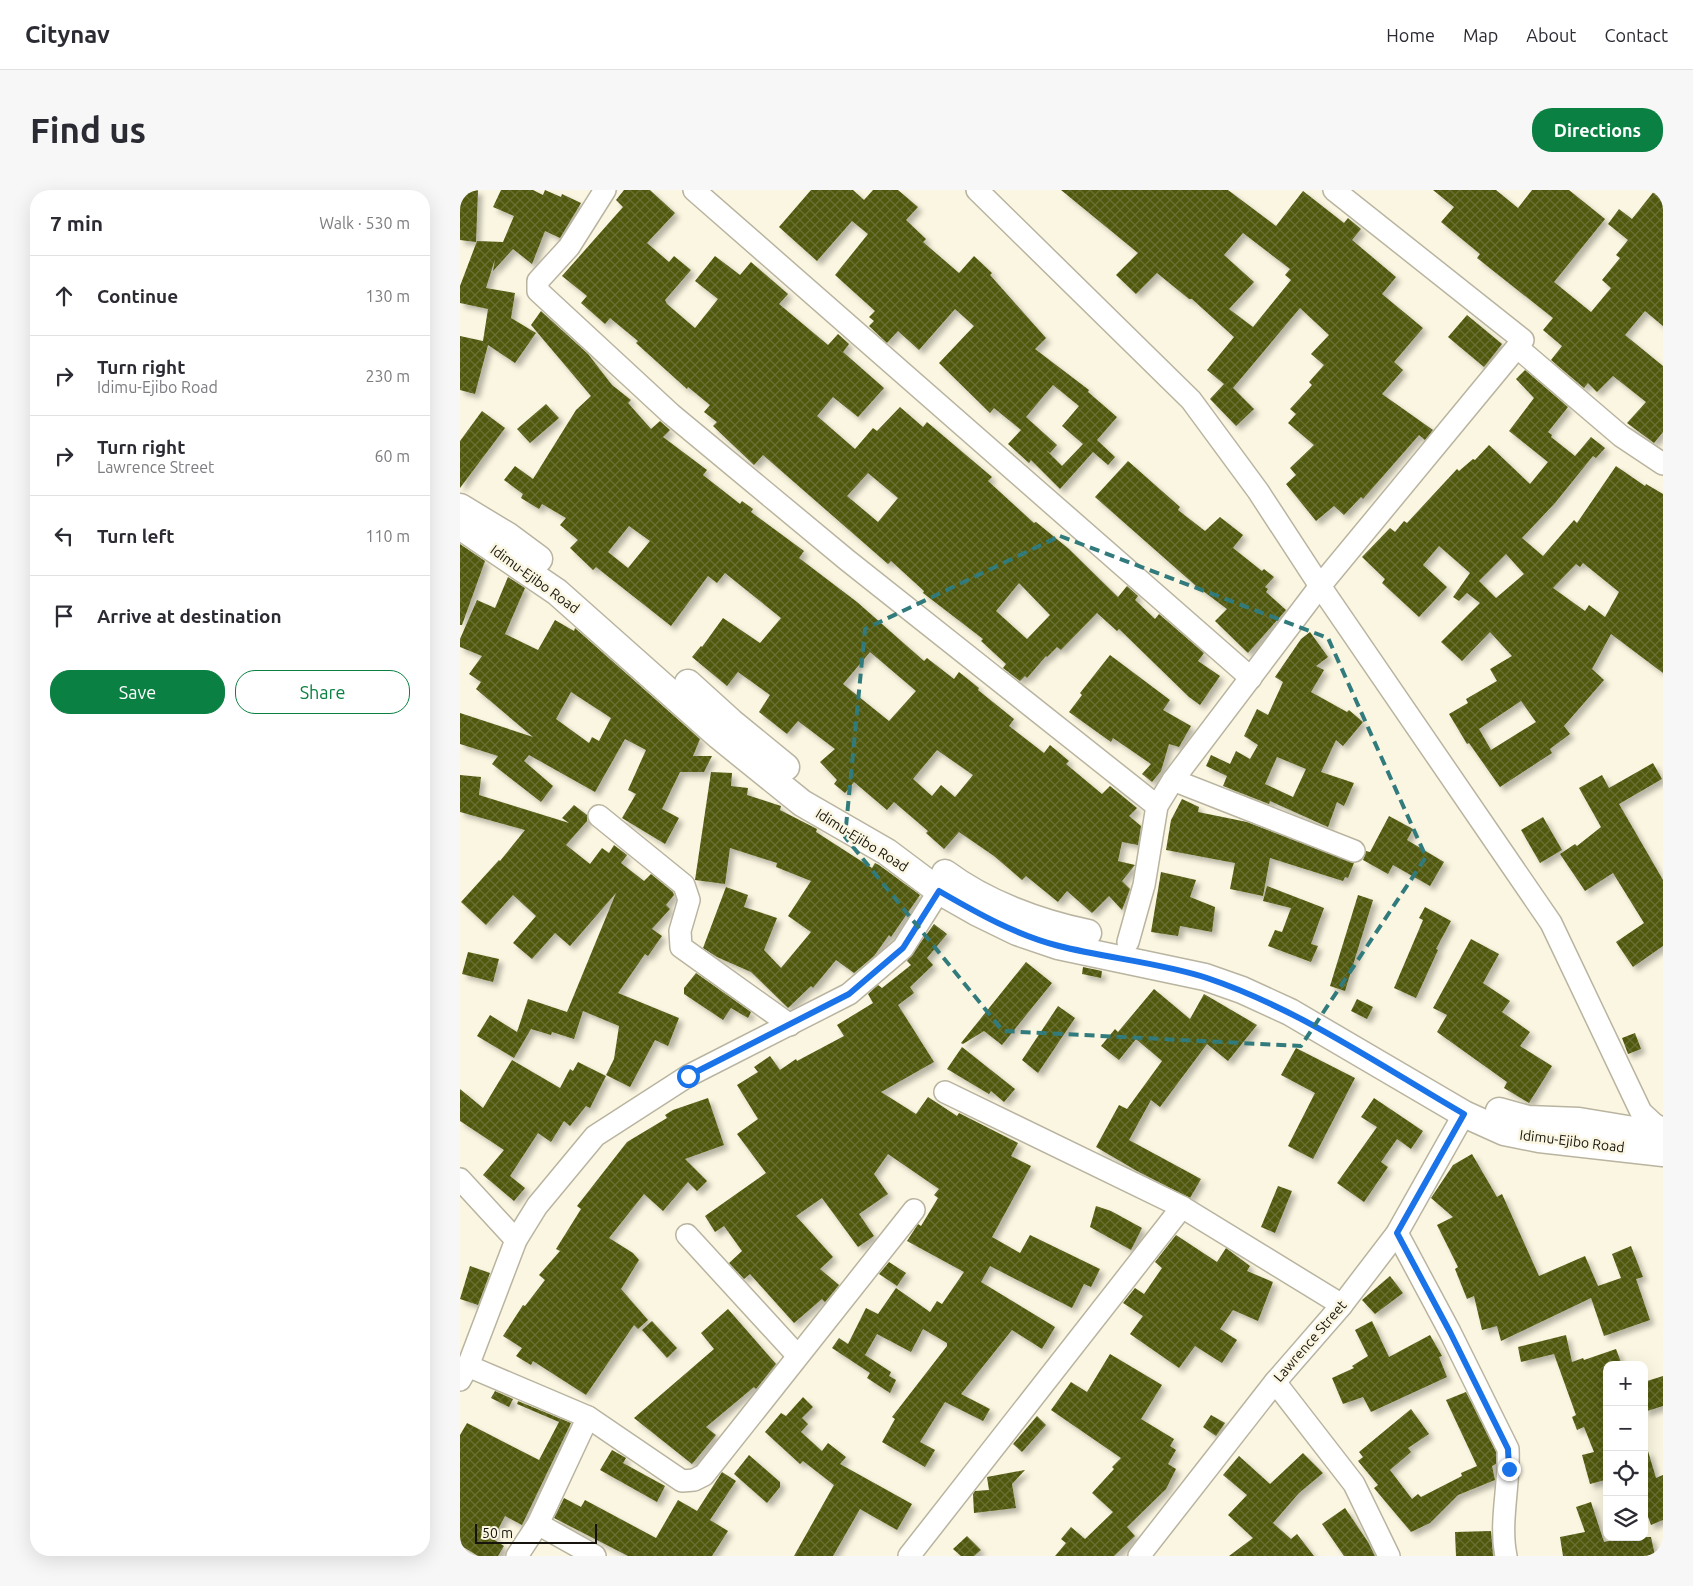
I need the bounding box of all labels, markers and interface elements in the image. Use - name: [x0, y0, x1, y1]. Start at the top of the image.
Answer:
- text: Citynav: [25, 21, 110, 48]
- text: Home: [1386, 25, 1435, 45]
- text: Map: [1463, 25, 1498, 45]
- text: About: [1526, 25, 1576, 45]
- text: Contact: [1604, 25, 1668, 45]
- button: Directions: [1532, 108, 1663, 152]
- text: Find us: [30, 110, 146, 150]
- text: 7 min: [50, 211, 103, 235]
- text: Walk · 530 m: [319, 214, 410, 232]
- icon: ahead: [50, 282, 78, 310]
- text: Continue: [97, 285, 178, 307]
- text: 130 m: [365, 287, 410, 305]
- text: Turn right: [97, 356, 185, 378]
- icon: right: [50, 362, 78, 390]
- text: 230 m: [365, 367, 410, 385]
- text: Idimu-Ejibo Road: [97, 378, 218, 396]
- text: Turn right: [97, 436, 185, 458]
- icon: right: [50, 442, 78, 470]
- text: 60 m: [374, 447, 410, 465]
- text: Lawrence Street: [97, 458, 214, 476]
- icon: left: [50, 522, 78, 550]
- text: Turn left: [97, 525, 175, 547]
- text: 110 m: [365, 527, 410, 545]
- street label: Idimu-Ejibo Road: [487, 541, 583, 617]
- icon: arrive: [50, 602, 78, 630]
- text: Arrive at destination: [97, 605, 282, 627]
- button: Save: [50, 670, 225, 714]
- button: Share: [235, 670, 410, 714]
- street label: Idimu-Ejibo Road: [813, 805, 911, 875]
- route start: [677, 1065, 700, 1088]
- street label: Idimu-Ejibo Road: [1519, 1127, 1625, 1155]
- street label: Lawrence Street: [1270, 1297, 1350, 1385]
- map controls: [1603, 1361, 1648, 1541]
- button: +: [1603, 1361, 1648, 1406]
- button: −: [1603, 1406, 1648, 1451]
- button: locate: [1603, 1451, 1648, 1496]
- route end: [1498, 1458, 1521, 1481]
- button: layers: [1603, 1496, 1648, 1541]
- scale bar: [475, 1521, 598, 1544]
- text: 50 m: [482, 1525, 513, 1541]

